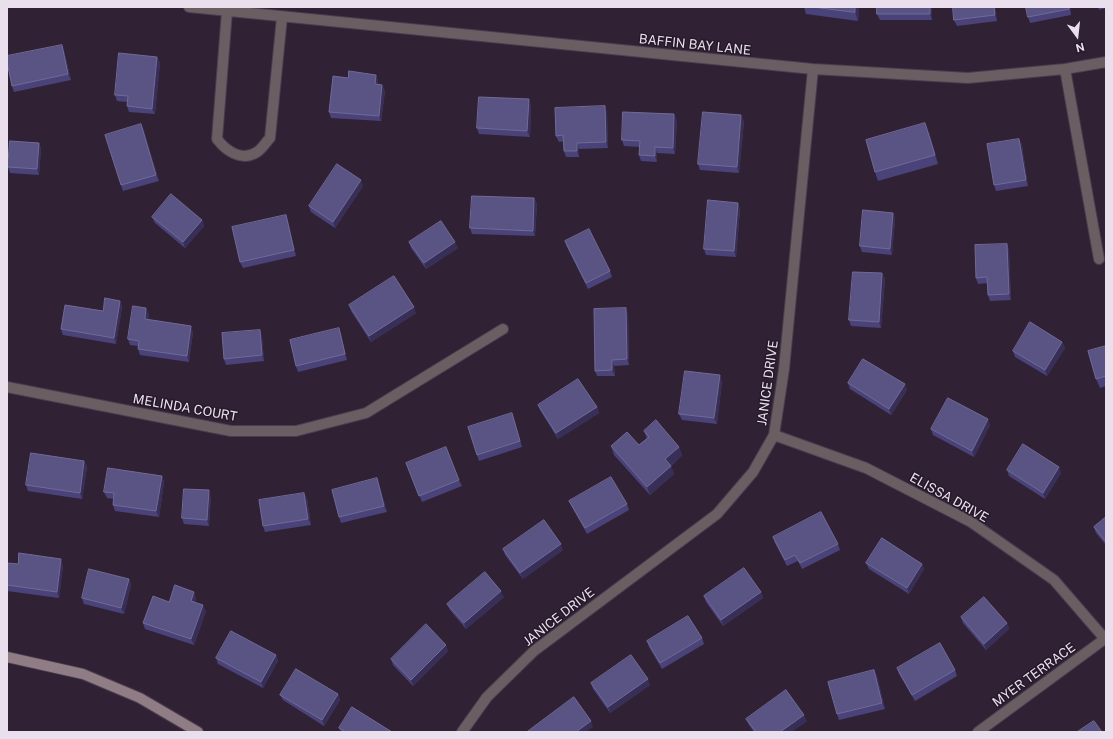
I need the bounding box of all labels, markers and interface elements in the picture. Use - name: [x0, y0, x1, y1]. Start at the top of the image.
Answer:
- north arrow: [1057, 16, 1097, 56]
- street label: BAFFIN BAY LANE: [638, 31, 752, 59]
- text: N: [1074, 41, 1086, 54]
- street label: JANICE DRIVE: [754, 339, 782, 427]
- street label: MELINDA COURT: [132, 391, 238, 425]
- street label: ELISSA DRIVE: [907, 470, 991, 526]
- street label: JANICE DRIVE: [520, 584, 598, 650]
- street label: MYER TERRACE: [989, 640, 1079, 710]

